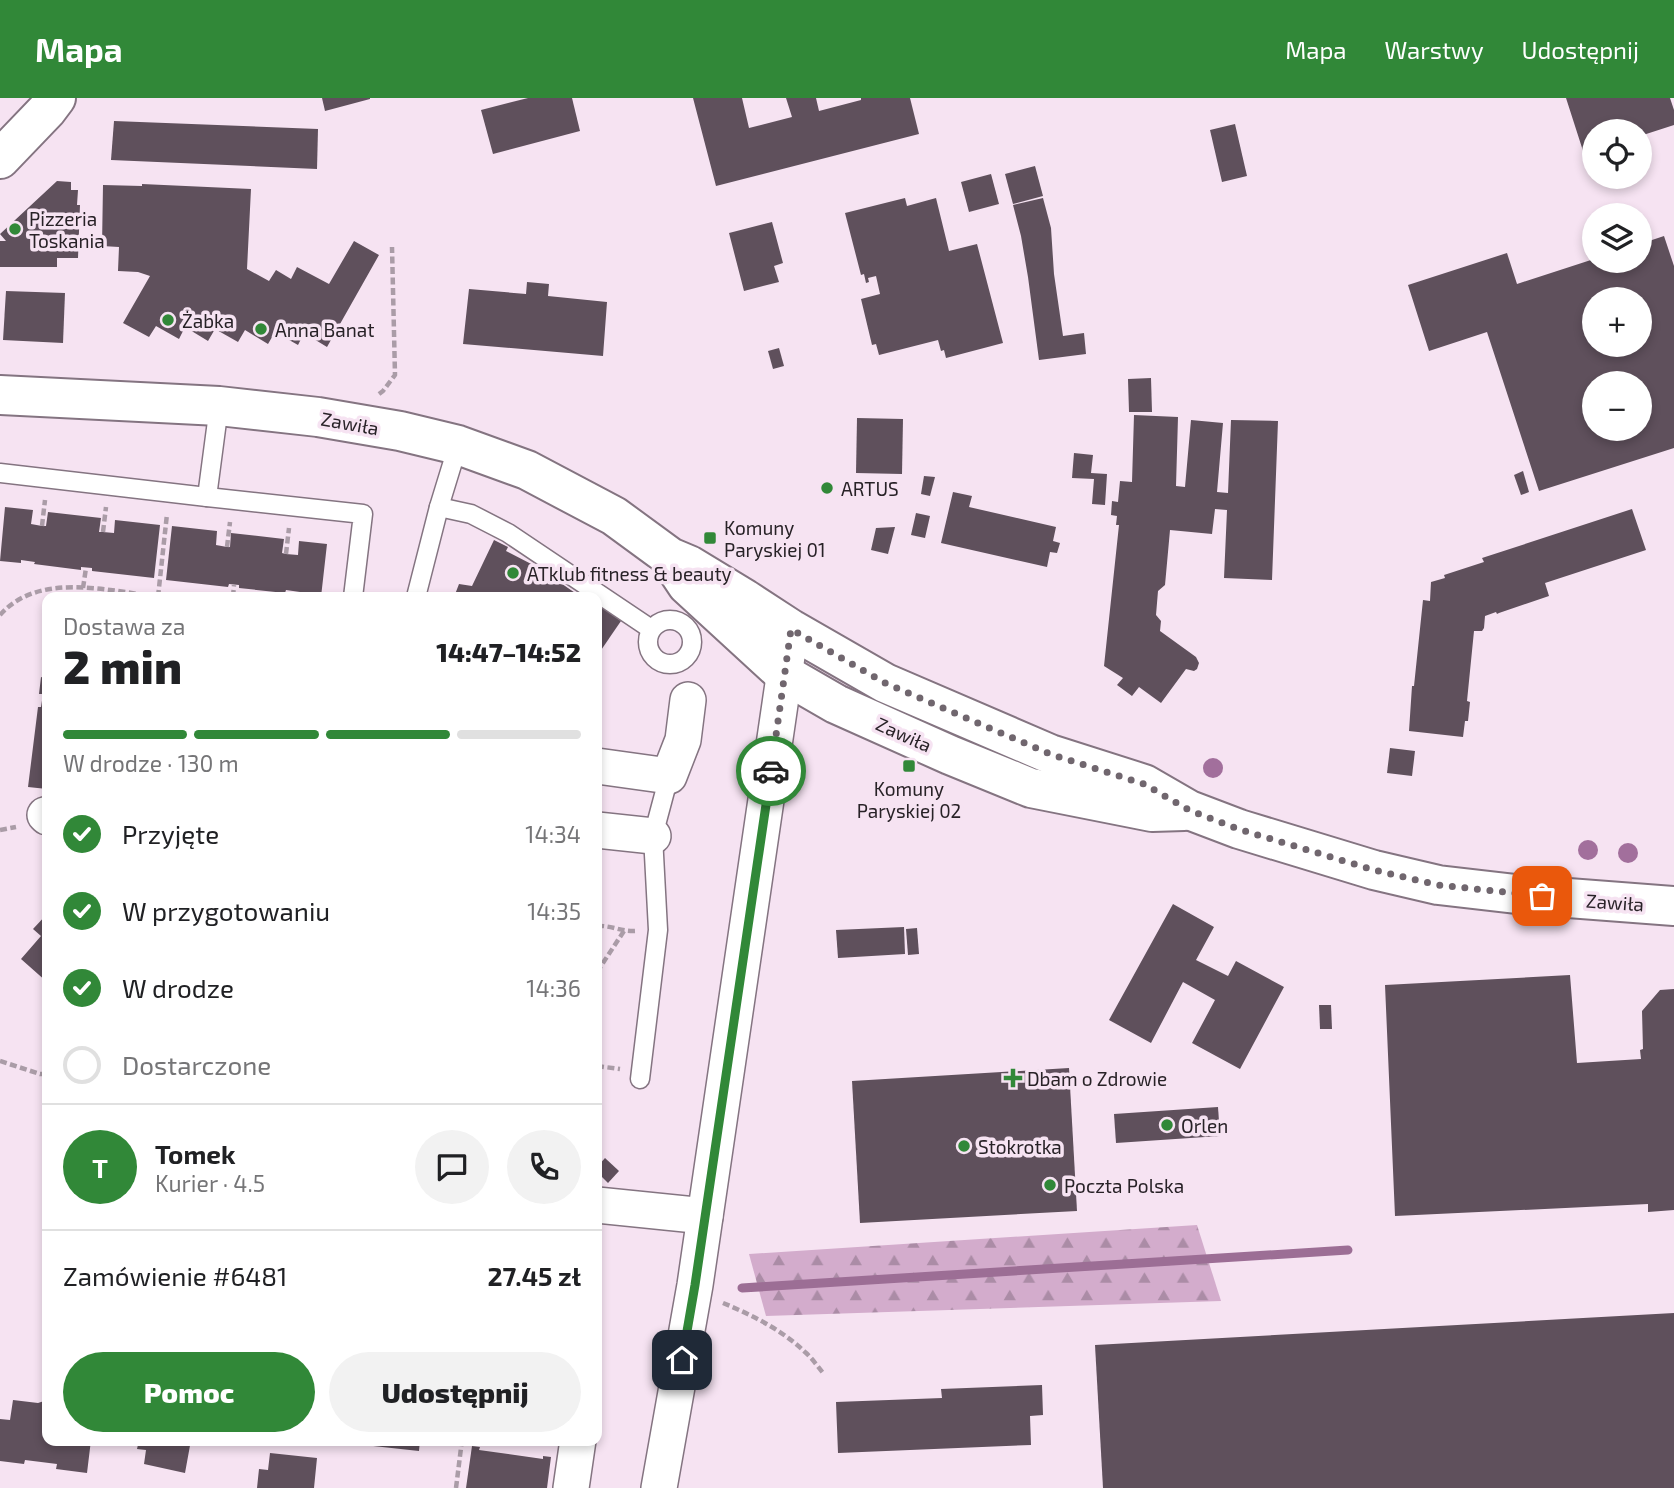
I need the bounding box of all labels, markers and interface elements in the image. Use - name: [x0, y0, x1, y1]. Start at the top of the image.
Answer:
- text: Mapa: [35, 29, 123, 69]
- text: Mapa: [1285, 35, 1347, 64]
- text: Warstwy: [1385, 35, 1484, 64]
- text: Udostępnij: [1522, 35, 1639, 64]
- map controls: [1582, 119, 1652, 441]
- button: locate: [1582, 119, 1652, 189]
- button: layers: [1582, 203, 1652, 273]
- place label: Pizzeria Toskania: [29, 207, 105, 252]
- marker: Pizzeria Toskania: [7, 221, 23, 237]
- button: +: [1582, 287, 1652, 357]
- place label: Żabka: [182, 309, 234, 332]
- marker: Żabka: [160, 312, 176, 328]
- place label: Anna Banat: [275, 318, 374, 341]
- marker: Anna Banat: [253, 321, 269, 337]
- button: −: [1582, 371, 1652, 441]
- street label: Zawiła: [319, 407, 381, 439]
- place label: ARTUS: [841, 477, 899, 500]
- marker: ARTUS: [819, 480, 835, 496]
- place label: Komuny Paryskiej 01: [724, 516, 825, 561]
- marker: Komuny Paryskiej 01: [702, 530, 718, 546]
- place label: ATklub fitness & beauty: [527, 562, 732, 585]
- marker: ATklub fitness & beauty: [505, 565, 521, 581]
- text: Dostawa za: [63, 612, 185, 640]
- text: 14:47–14:52: [436, 636, 581, 667]
- text: 2 min: [63, 638, 182, 693]
- street label: Zawiła: [873, 712, 935, 756]
- courier: [736, 736, 806, 806]
- text: W drodze · 130 m: [63, 749, 239, 777]
- icon: car: [752, 752, 790, 790]
- marker: Komuny Paryskiej 02: [901, 758, 917, 774]
- place label: Komuny Paryskiej 02: [857, 777, 961, 822]
- icon: check: [63, 815, 101, 853]
- text: Przyjęte: [122, 818, 219, 849]
- text: 14:34: [525, 820, 581, 848]
- pin: [1512, 866, 1572, 926]
- icon: bag: [1523, 877, 1561, 915]
- street label: Zawiła: [1585, 888, 1645, 916]
- icon: check: [63, 892, 101, 930]
- text: W przygotowaniu: [122, 895, 330, 926]
- text: 14:35: [527, 897, 581, 925]
- icon: check: [63, 969, 101, 1007]
- text: W drodze: [122, 972, 234, 1003]
- text: 14:36: [526, 974, 581, 1002]
- text: Dostarczone: [122, 1049, 271, 1080]
- place label: Dbam o Zdrowie: [1027, 1067, 1167, 1090]
- marker: Dbam o Zdrowie: [1005, 1070, 1021, 1086]
- place label: Orlen: [1181, 1114, 1228, 1137]
- marker: Orlen: [1159, 1117, 1175, 1133]
- button: chat: [415, 1130, 489, 1204]
- button: phone: [507, 1130, 581, 1204]
- place label: Stokrotka: [978, 1135, 1062, 1158]
- text: Tomek: [155, 1138, 236, 1169]
- marker: Stokrotka: [956, 1138, 972, 1154]
- text: T: [92, 1152, 108, 1183]
- text: Kurier · 4.5: [155, 1169, 265, 1197]
- place label: Poczta Polska: [1064, 1174, 1184, 1197]
- marker: Poczta Polska: [1042, 1177, 1058, 1193]
- text: Zamówienie #6481: [63, 1260, 287, 1291]
- text: 27.45 zł: [487, 1260, 581, 1291]
- pin: [652, 1330, 712, 1390]
- icon: home: [663, 1341, 701, 1379]
- button: Pomoc: [63, 1352, 315, 1432]
- button: Udostępnij: [329, 1352, 581, 1432]

